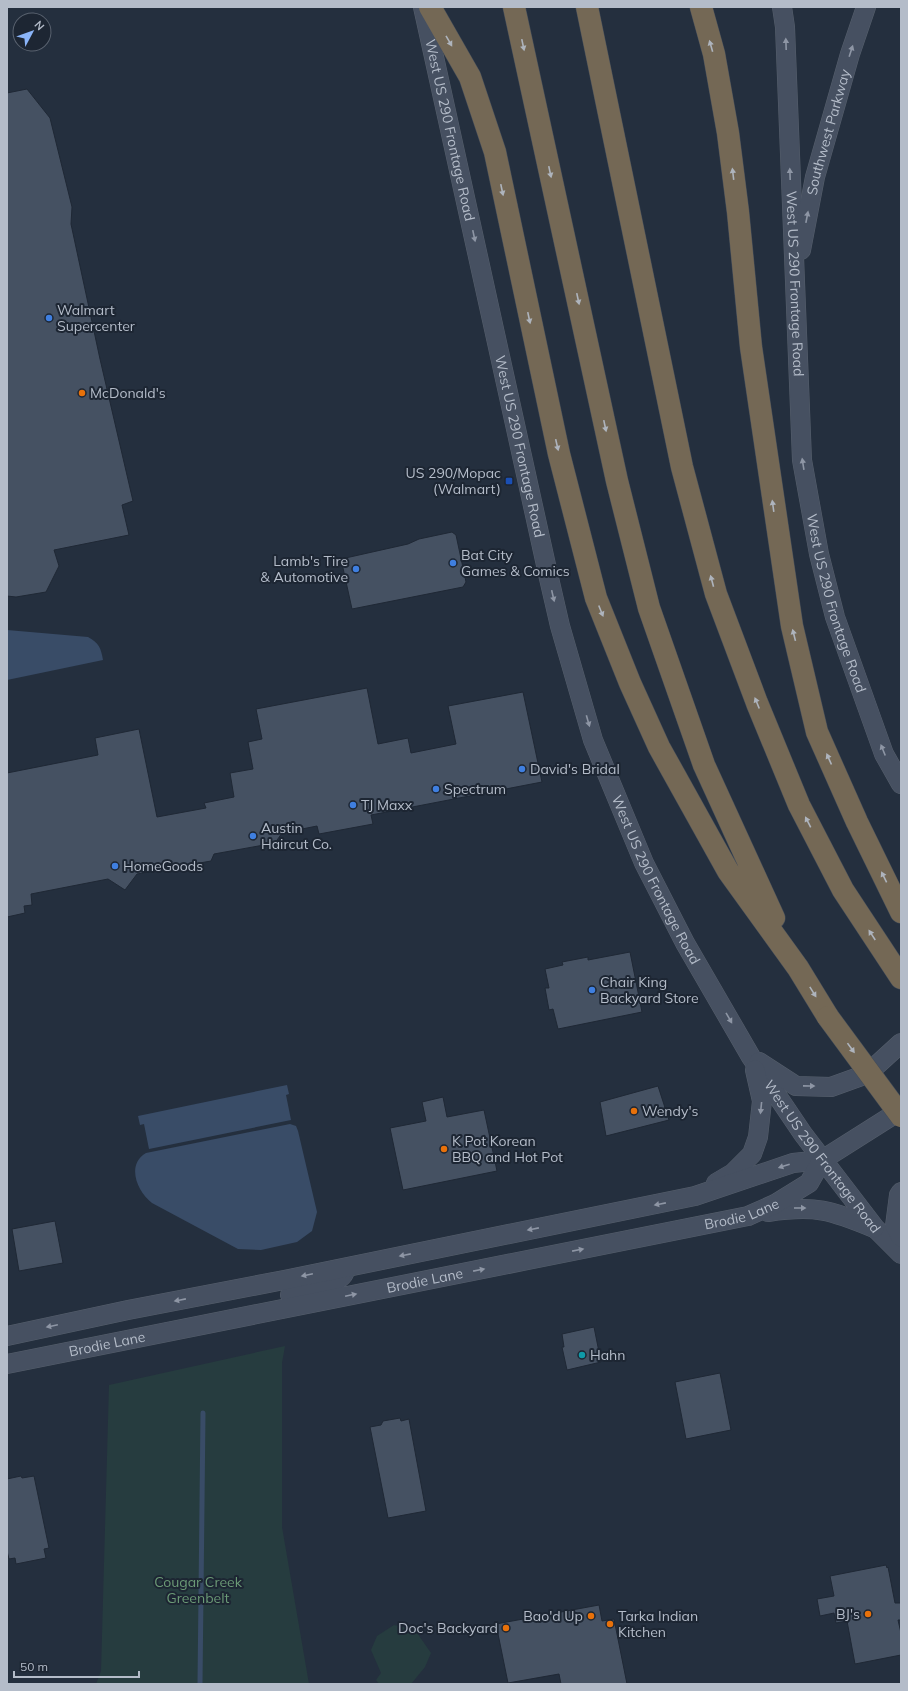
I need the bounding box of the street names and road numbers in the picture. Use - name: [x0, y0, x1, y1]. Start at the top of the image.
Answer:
- street label: West US 290 Frontage Road: [421, 37, 479, 223]
- street label: Southwest Parkway: [803, 67, 854, 197]
- street label: West US 290 Frontage Road: [782, 190, 808, 377]
- street label: West US 290 Frontage Road: [491, 354, 549, 539]
- street label: West US 290 Frontage Road: [803, 512, 870, 695]
- street label: West US 290 Frontage Road: [608, 792, 704, 968]
- street label: West US 290 Frontage Road: [760, 1077, 885, 1237]
- street label: Brodie Lane: [703, 1194, 782, 1234]
- street label: Brodie Lane: [385, 1264, 464, 1297]
- street label: Brodie Lane: [67, 1328, 147, 1360]

